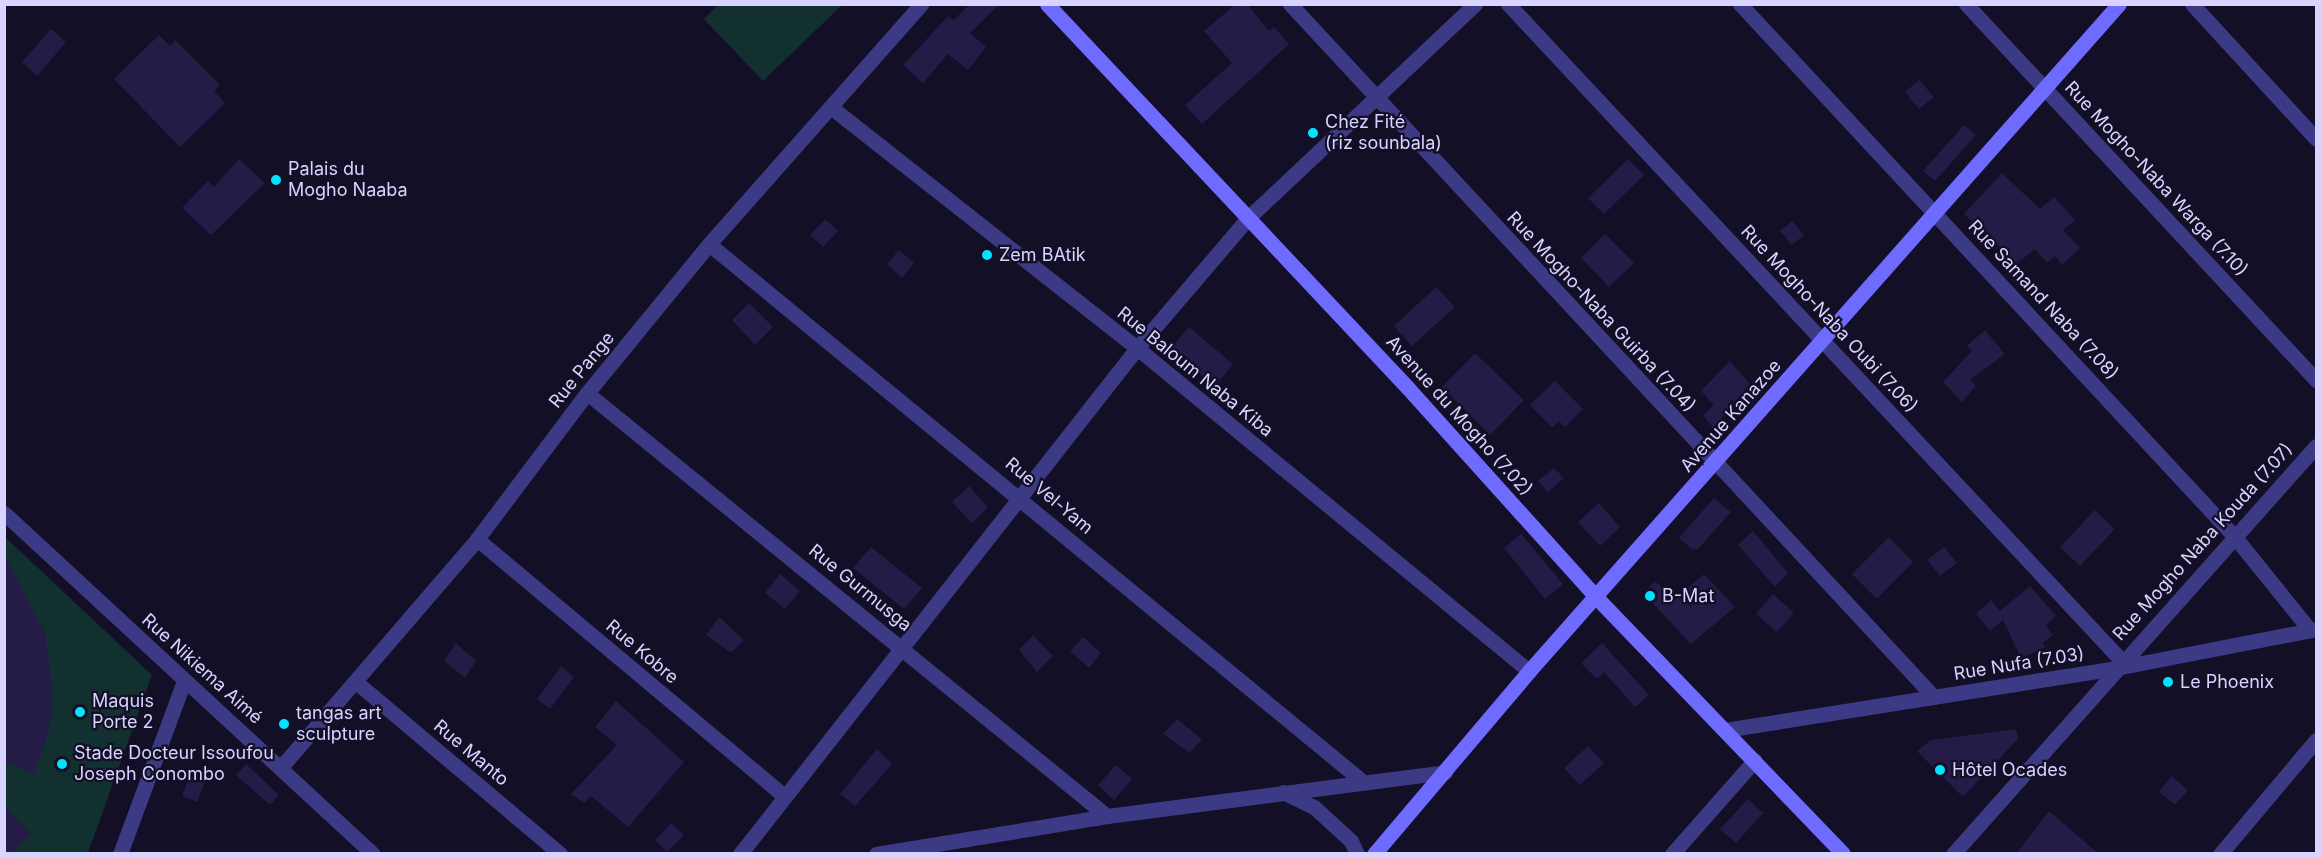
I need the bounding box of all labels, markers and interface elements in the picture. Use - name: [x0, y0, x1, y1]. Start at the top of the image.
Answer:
- street label: Rue Mogho-Naba Warga (7.10): [2060, 77, 2252, 281]
- place label: Chez Fité (riz sounbala): [1325, 112, 1442, 154]
- marker: Chez Fité (riz sounbala): [1306, 126, 1320, 140]
- place label: Palais du Mogho Naaba: [288, 159, 408, 201]
- marker: Palais du Mogho Naaba: [269, 173, 283, 187]
- street label: Rue Mogho-Naba Guirba (7.04): [1502, 207, 1700, 417]
- street label: Rue Samand Naba (7.08): [1963, 216, 2123, 384]
- street label: Rue Mogho-Naba Oubi (7.06): [1736, 221, 1922, 417]
- place label: Zem BAtik: [999, 244, 1086, 266]
- marker: Zem BAtik: [980, 248, 994, 262]
- street label: Rue Baloum Naba Kiba: [1113, 302, 1277, 442]
- street label: Rue Pange: [545, 328, 619, 412]
- street label: Avenue du Mogho (7.02): [1381, 332, 1537, 500]
- street label: Avenue Kanazoe: [1676, 355, 1786, 477]
- street label: Rue Mogho Naba Kouda (7.07): [2109, 439, 2297, 645]
- street label: Rue Vel-Yam: [1001, 453, 1097, 539]
- street label: Rue Gurmusga: [804, 540, 916, 636]
- place label: B-Mat: [1662, 585, 1714, 607]
- marker: B-Mat: [1643, 589, 1657, 603]
- street label: Rue Nikiema Aimé: [137, 609, 267, 729]
- street label: Rue Kobre: [601, 615, 683, 689]
- street label: Rue Nufa (7.03): [1952, 643, 2086, 685]
- place label: Le Phoenix: [2180, 671, 2274, 693]
- marker: Le Phoenix: [2161, 675, 2175, 689]
- place label: Maquis Porte 2: [92, 691, 154, 734]
- place label: tangas art sculpture: [296, 703, 381, 746]
- marker: Maquis Porte 2: [73, 705, 87, 719]
- street label: Rue Manto: [429, 715, 513, 791]
- marker: tangas art sculpture: [277, 717, 291, 731]
- place label: Stade Docteur Issoufou Joseph Conombo: [74, 743, 274, 786]
- marker: Stade Docteur Issoufou Joseph Conombo: [55, 757, 69, 771]
- place label: Hôtel Ocades: [1952, 759, 2067, 781]
- marker: Hôtel Ocades: [1933, 763, 1947, 777]

